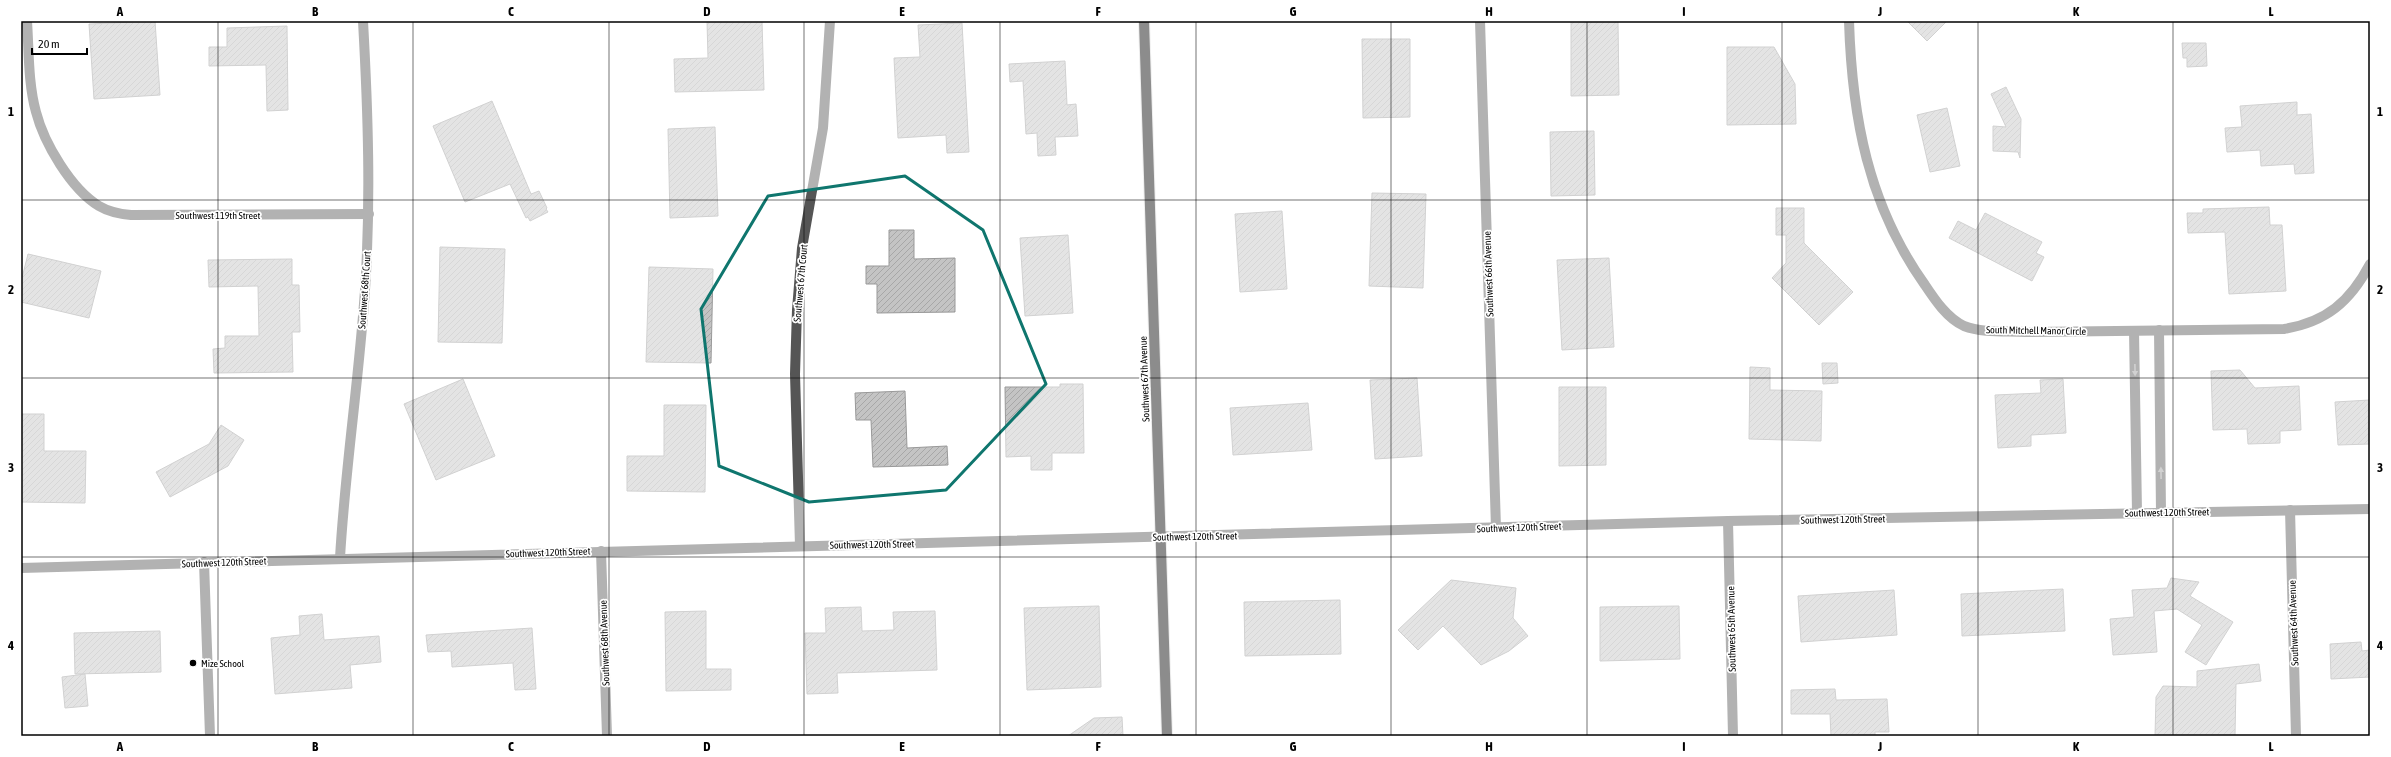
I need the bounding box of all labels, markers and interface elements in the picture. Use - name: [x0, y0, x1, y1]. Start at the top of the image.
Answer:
- text: A: [116, 4, 124, 19]
- text: B: [312, 4, 319, 19]
- text: C: [508, 4, 514, 19]
- text: D: [703, 4, 711, 19]
- text: E: [899, 4, 905, 19]
- text: F: [1095, 4, 1101, 19]
- text: G: [1290, 4, 1297, 19]
- text: H: [1485, 4, 1493, 19]
- text: I: [1682, 4, 1686, 19]
- text: J: [1877, 4, 1882, 19]
- text: K: [2073, 4, 2080, 19]
- text: L: [2268, 4, 2274, 19]
- scale bar: [32, 30, 87, 56]
- text: 20 m: [38, 37, 60, 51]
- text: 1: [8, 104, 14, 119]
- text: 1: [2377, 104, 2383, 119]
- street label: Southwest 119th Street: [176, 210, 261, 221]
- street label: Southwest 66th Avenue: [1481, 230, 1495, 317]
- street label: Southwest 67th Court: [792, 244, 809, 322]
- street label: Southwest 68th Court: [356, 251, 373, 329]
- text: 2: [8, 282, 14, 297]
- text: 2: [2377, 282, 2383, 297]
- street label: South Mitchell Manor Circle: [1986, 324, 2087, 337]
- street label: Southwest 67th Avenue: [1137, 335, 1151, 422]
- one-way arrow: [2132, 364, 2138, 377]
- text: 3: [8, 460, 14, 475]
- text: 3: [2377, 460, 2383, 475]
- one-way arrow: [2158, 466, 2164, 479]
- street label: Southwest 120th Street: [2125, 506, 2210, 519]
- street label: Southwest 120th Street: [1801, 513, 1886, 526]
- street label: Southwest 120th Street: [1476, 521, 1562, 534]
- street label: Southwest 120th Street: [1153, 530, 1238, 543]
- street label: Southwest 120th Street: [830, 538, 915, 551]
- street label: Southwest 120th Street: [505, 546, 591, 559]
- street label: Southwest 120th Street: [181, 556, 267, 569]
- street label: Southwest 64th Avenue: [2286, 579, 2300, 666]
- street label: Southwest 65th Avenue: [1725, 586, 1738, 672]
- street label: Southwest 68th Avenue: [597, 599, 611, 686]
- text: 4: [7, 638, 14, 653]
- text: 4: [2376, 638, 2383, 653]
- marker: Mize School: [188, 658, 198, 668]
- place label: Mize School: [201, 658, 245, 669]
- text: A: [116, 739, 124, 754]
- text: B: [312, 739, 319, 754]
- text: C: [508, 739, 514, 754]
- text: D: [703, 739, 711, 754]
- text: E: [899, 739, 905, 754]
- text: F: [1095, 739, 1101, 754]
- text: G: [1290, 739, 1297, 754]
- text: H: [1485, 739, 1493, 754]
- text: I: [1682, 739, 1686, 754]
- text: J: [1877, 739, 1882, 754]
- text: K: [2073, 739, 2080, 754]
- text: L: [2268, 739, 2274, 754]

